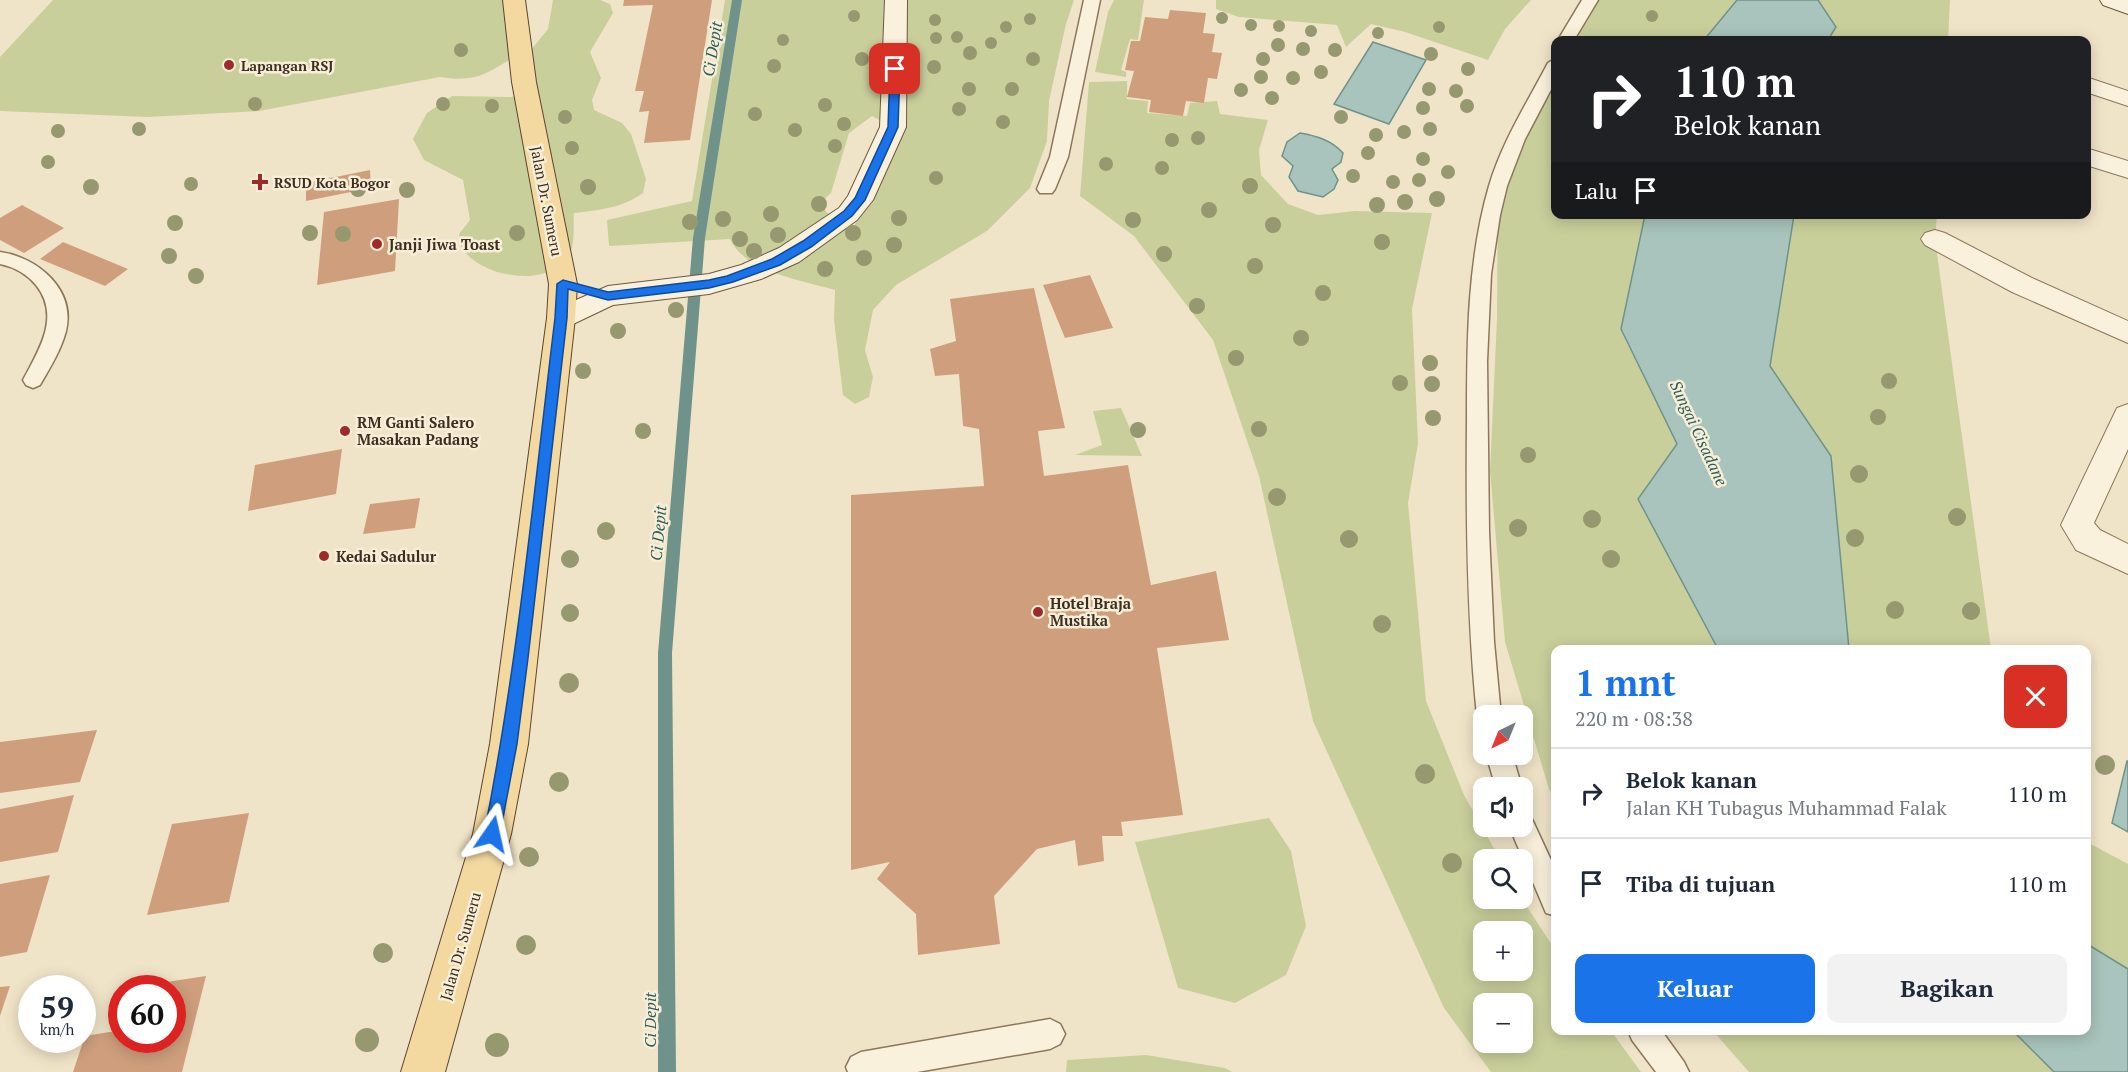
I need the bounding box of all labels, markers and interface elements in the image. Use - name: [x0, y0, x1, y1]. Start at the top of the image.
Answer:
- water label: Ci Depit: [697, 19, 727, 78]
- pin: [869, 43, 920, 94]
- icon: arrive: [878, 52, 911, 85]
- text: 110 m: [1674, 53, 1795, 109]
- place label: Lapangan RSJ: [241, 56, 333, 75]
- marker: Lapangan RSJ: [222, 58, 236, 72]
- icon: right: [1575, 60, 1653, 138]
- text: Belok kanan: [1674, 107, 1821, 143]
- street label: Jalan Dr. Sumeru: [527, 144, 568, 258]
- marker: RSUD Kota Bogor: [251, 173, 269, 191]
- place label: RSUD Kota Bogor: [274, 173, 390, 192]
- icon: arrive: [1629, 174, 1662, 207]
- text: Lalu: [1575, 176, 1617, 205]
- place label: Janji Jiwa Toast: [389, 234, 500, 254]
- marker: Janji Jiwa Toast: [370, 237, 384, 251]
- water label: Sungai Cisadane: [1665, 377, 1733, 489]
- place label: RM Ganti Salero Masakan Padang: [357, 412, 479, 449]
- marker: RM Ganti Salero Masakan Padang: [338, 424, 352, 438]
- water label: Ci Depit: [645, 504, 671, 562]
- place label: Kedai Sadulur: [336, 546, 437, 566]
- marker: Kedai Sadulur: [317, 549, 331, 563]
- place label: Hotel Braja Mustika: [1050, 593, 1132, 630]
- marker: Hotel Braja Mustika: [1031, 605, 1045, 619]
- text: 1 mnt: [1575, 659, 1676, 706]
- button: close: [2004, 665, 2067, 728]
- north arrow: [1473, 705, 1533, 765]
- map controls: [1473, 705, 1533, 1053]
- text: 220 m · 08:38: [1575, 705, 1693, 732]
- text: Belok kanan: [1626, 765, 1757, 794]
- button: sound: [1473, 777, 1533, 837]
- icon: right: [1575, 777, 1608, 810]
- text: 110 m: [2007, 779, 2067, 808]
- text: Jalan KH Tubagus Muhammad Falak: [1626, 794, 1947, 821]
- position arrow: [460, 802, 524, 866]
- button: search: [1473, 849, 1533, 909]
- icon: arrive: [1575, 867, 1608, 900]
- text: Tiba di tujuan: [1626, 869, 1775, 898]
- text: 110 m: [2007, 869, 2067, 898]
- street label: Jalan Dr. Sumeru: [435, 889, 485, 1003]
- button: +: [1473, 921, 1533, 981]
- button: Keluar: [1575, 954, 1815, 1023]
- button: Bagikan: [1827, 954, 2067, 1023]
- speed limit sign: 60: [108, 975, 186, 1053]
- text: 59: [40, 987, 74, 1027]
- water label: Ci Depit: [639, 992, 661, 1048]
- button: −: [1473, 993, 1533, 1053]
- text: km/h: [40, 1019, 74, 1039]

